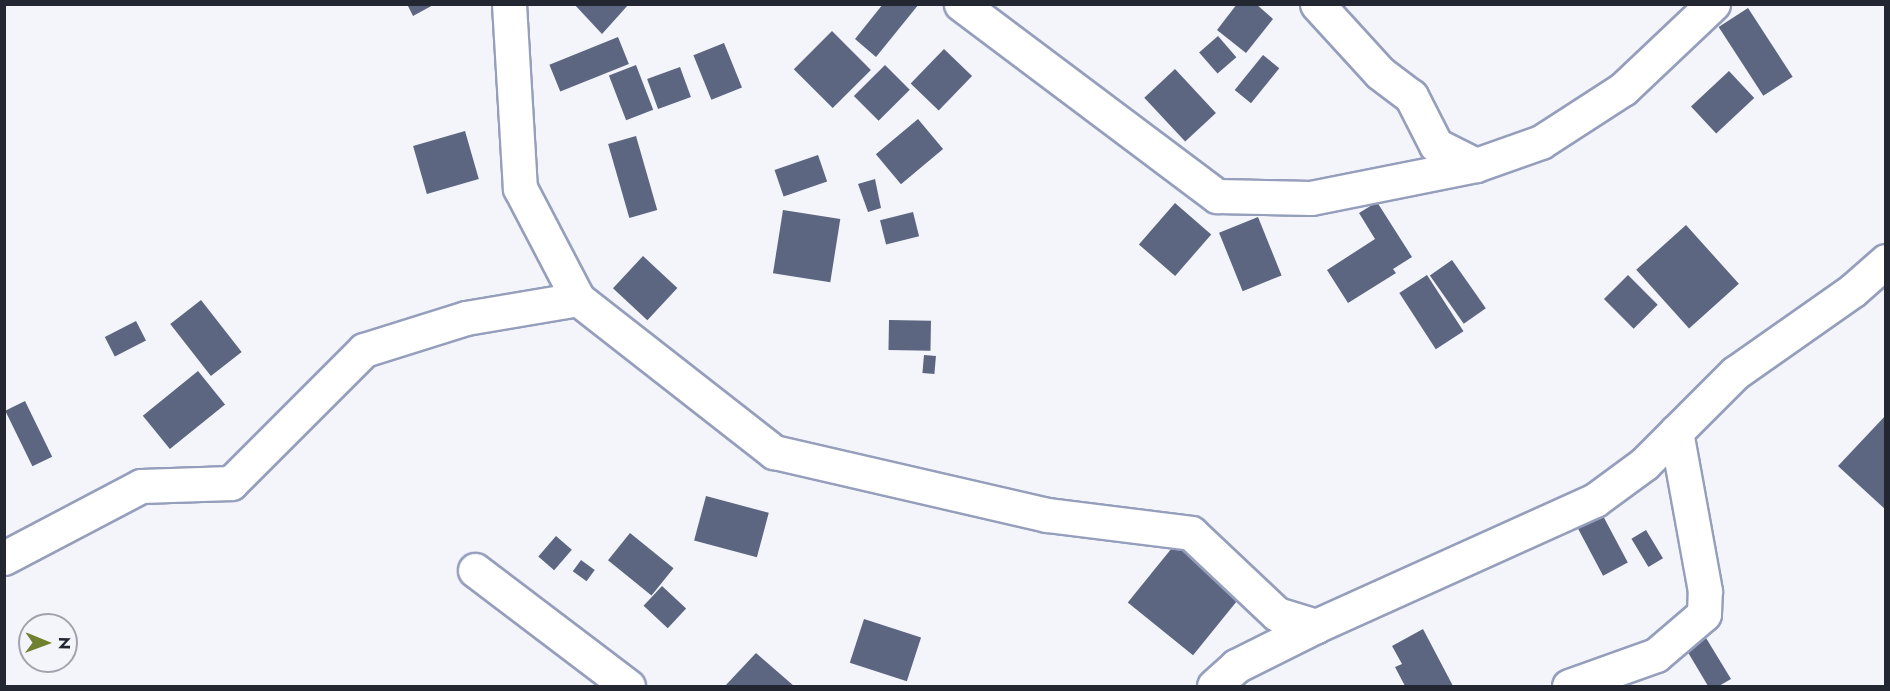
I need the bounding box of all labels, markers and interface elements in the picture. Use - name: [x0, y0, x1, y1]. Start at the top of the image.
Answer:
- north arrow: [18, 613, 78, 673]
- text: N: [53, 637, 76, 650]

